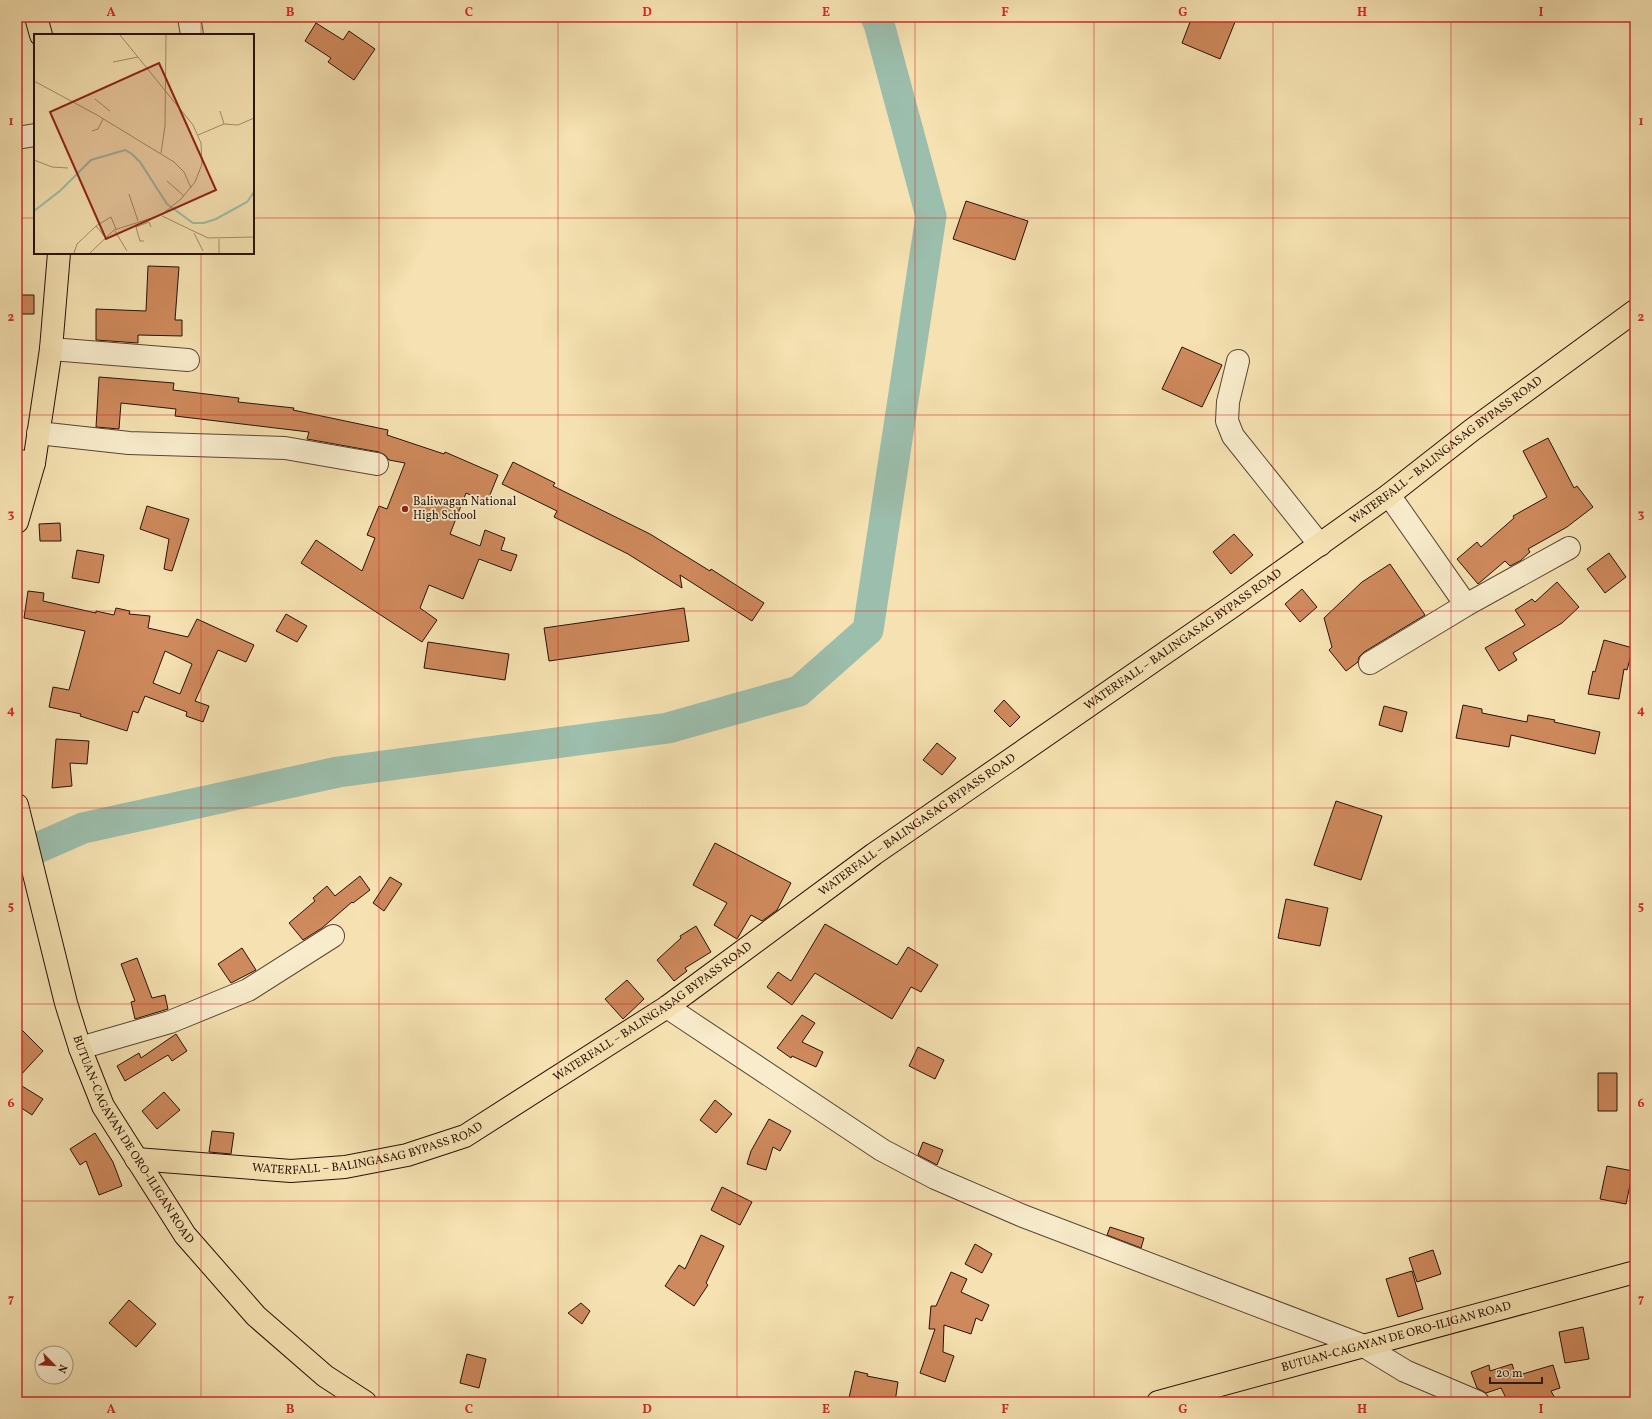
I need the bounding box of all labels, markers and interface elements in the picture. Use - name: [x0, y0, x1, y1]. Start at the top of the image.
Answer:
- text: A: [106, 4, 116, 22]
- text: B: [286, 4, 295, 22]
- text: C: [465, 4, 473, 22]
- text: D: [642, 4, 652, 22]
- text: E: [822, 4, 830, 22]
- text: F: [1001, 4, 1009, 22]
- text: G: [1178, 4, 1188, 22]
- text: H: [1357, 4, 1367, 22]
- text: I: [1539, 4, 1544, 22]
- inset map: [34, 34, 254, 254]
- text: 1: [8, 113, 14, 131]
- text: 1: [1638, 113, 1644, 131]
- text: 2: [8, 309, 15, 327]
- text: 2: [1638, 309, 1645, 327]
- street label: WATERFALL ‒ BALINGASAG BYPASS ROAD: [1347, 373, 1546, 528]
- place label: Baliwagan National High School: [413, 494, 517, 524]
- marker: Baliwagan National High School: [400, 504, 410, 514]
- text: 3: [8, 506, 15, 524]
- text: 3: [1638, 506, 1645, 524]
- street label: WATERFALL ‒ BALINGASAG BYPASS ROAD: [1081, 565, 1286, 714]
- text: 4: [7, 702, 15, 720]
- text: 4: [1637, 702, 1645, 720]
- street label: WATERFALL ‒ BALINGASAG BYPASS ROAD: [816, 750, 1019, 900]
- text: 5: [8, 898, 14, 916]
- text: 5: [1638, 898, 1644, 916]
- street label: WATERFALL ‒ BALINGASAG BYPASS ROAD: [550, 938, 756, 1085]
- street label: BUTUAN-CAGAYAN DE ORO-ILIGAN ROAD: [69, 1033, 197, 1247]
- text: 6: [7, 1095, 15, 1113]
- text: 6: [1637, 1095, 1645, 1113]
- street label: WATERFALL ‒ BALINGASAG BYPASS ROAD: [251, 1118, 486, 1179]
- text: 7: [8, 1291, 14, 1309]
- text: 7: [1638, 1291, 1644, 1309]
- street label: BUTUAN-CAGAYAN DE ORO-ILIGAN ROAD: [1280, 1298, 1513, 1376]
- north arrow: [34, 1345, 74, 1385]
- scale bar: [1490, 1359, 1542, 1385]
- text: N: [53, 1362, 70, 1375]
- text: 20 m: [1496, 1366, 1523, 1382]
- text: A: [106, 1401, 116, 1419]
- text: B: [286, 1401, 295, 1419]
- text: C: [465, 1401, 473, 1419]
- text: D: [642, 1401, 652, 1419]
- text: E: [822, 1401, 830, 1419]
- text: F: [1001, 1401, 1009, 1419]
- text: G: [1178, 1401, 1188, 1419]
- text: H: [1357, 1401, 1367, 1419]
- text: I: [1539, 1401, 1544, 1419]

